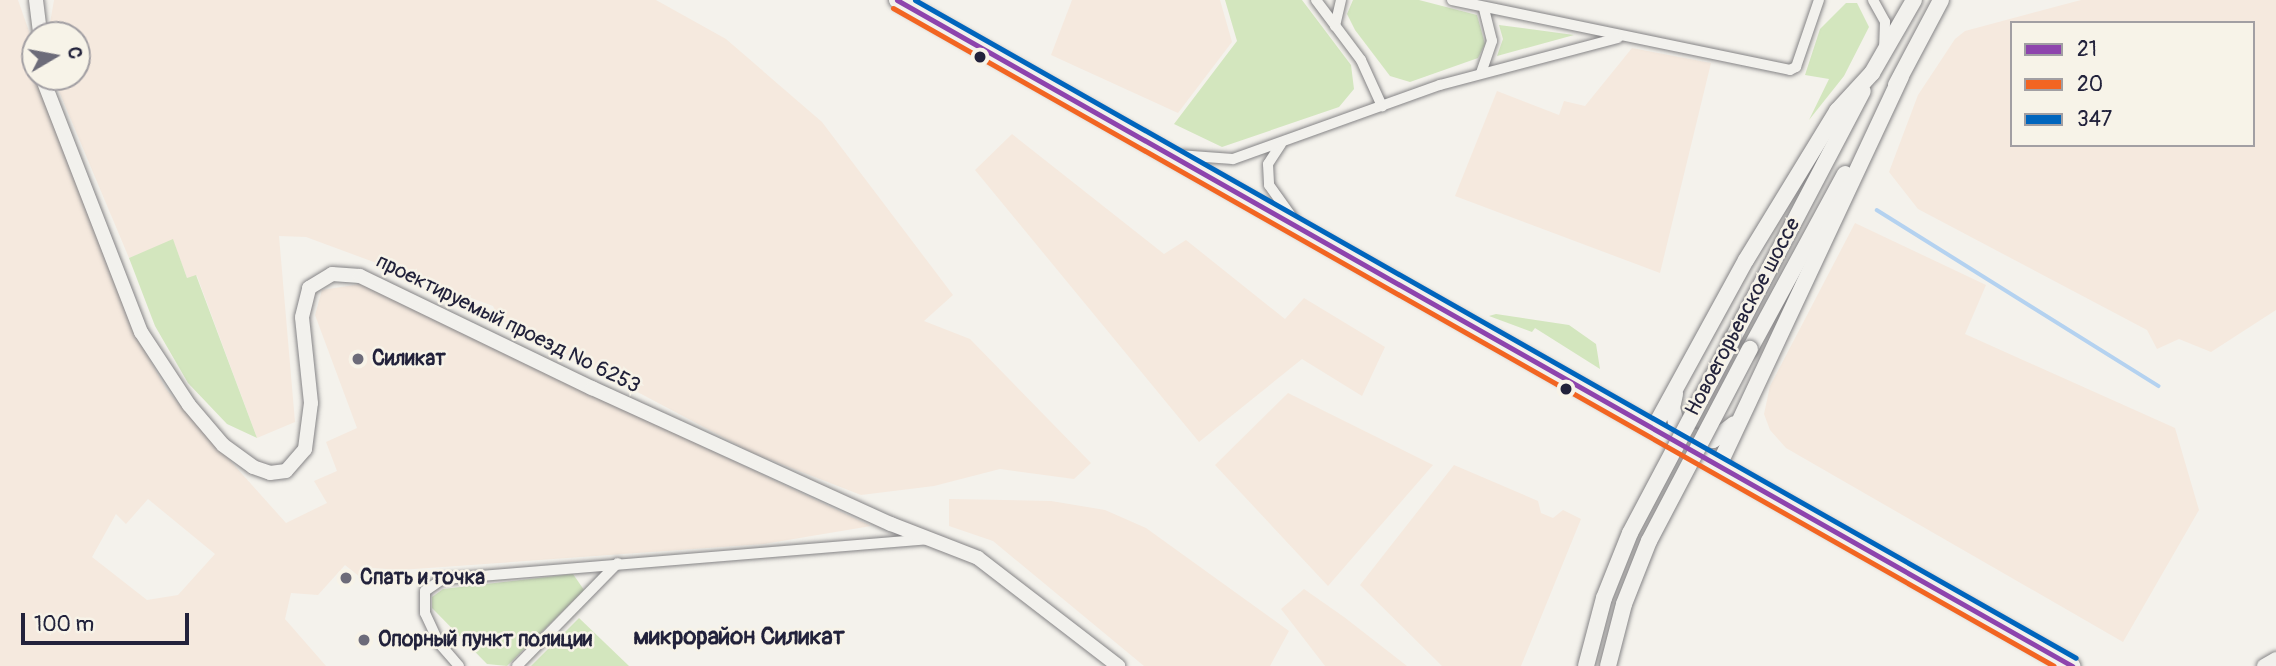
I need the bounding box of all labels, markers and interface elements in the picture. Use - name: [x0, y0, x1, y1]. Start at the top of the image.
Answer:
- north arrow: [21, 21, 91, 91]
- legend: [2010, 21, 2255, 147]
- text: 21: [2077, 36, 2097, 63]
- text: С: [62, 45, 88, 61]
- unlabelled marker: [973, 50, 987, 64]
- text: 20: [2077, 71, 2103, 98]
- text: 347: [2077, 106, 2112, 133]
- street label: Новоегорьевское шоссе: [1680, 214, 1806, 420]
- street label: проектируемый проезд № 6253: [372, 249, 644, 399]
- place label: Силикат: [372, 346, 446, 372]
- marker: Силикат: [350, 351, 366, 367]
- unlabelled marker: [1559, 382, 1573, 396]
- place label: Спать и точка: [360, 565, 485, 591]
- marker: Спать и точка: [338, 570, 354, 586]
- scale bar: [24, 600, 192, 644]
- text: 100 m: [34, 611, 94, 638]
- district label: микрорайон Силикат: [633, 623, 845, 651]
- place label: Опорный пункт полиции: [378, 627, 592, 653]
- marker: Опорный пункт полиции: [356, 632, 372, 648]

